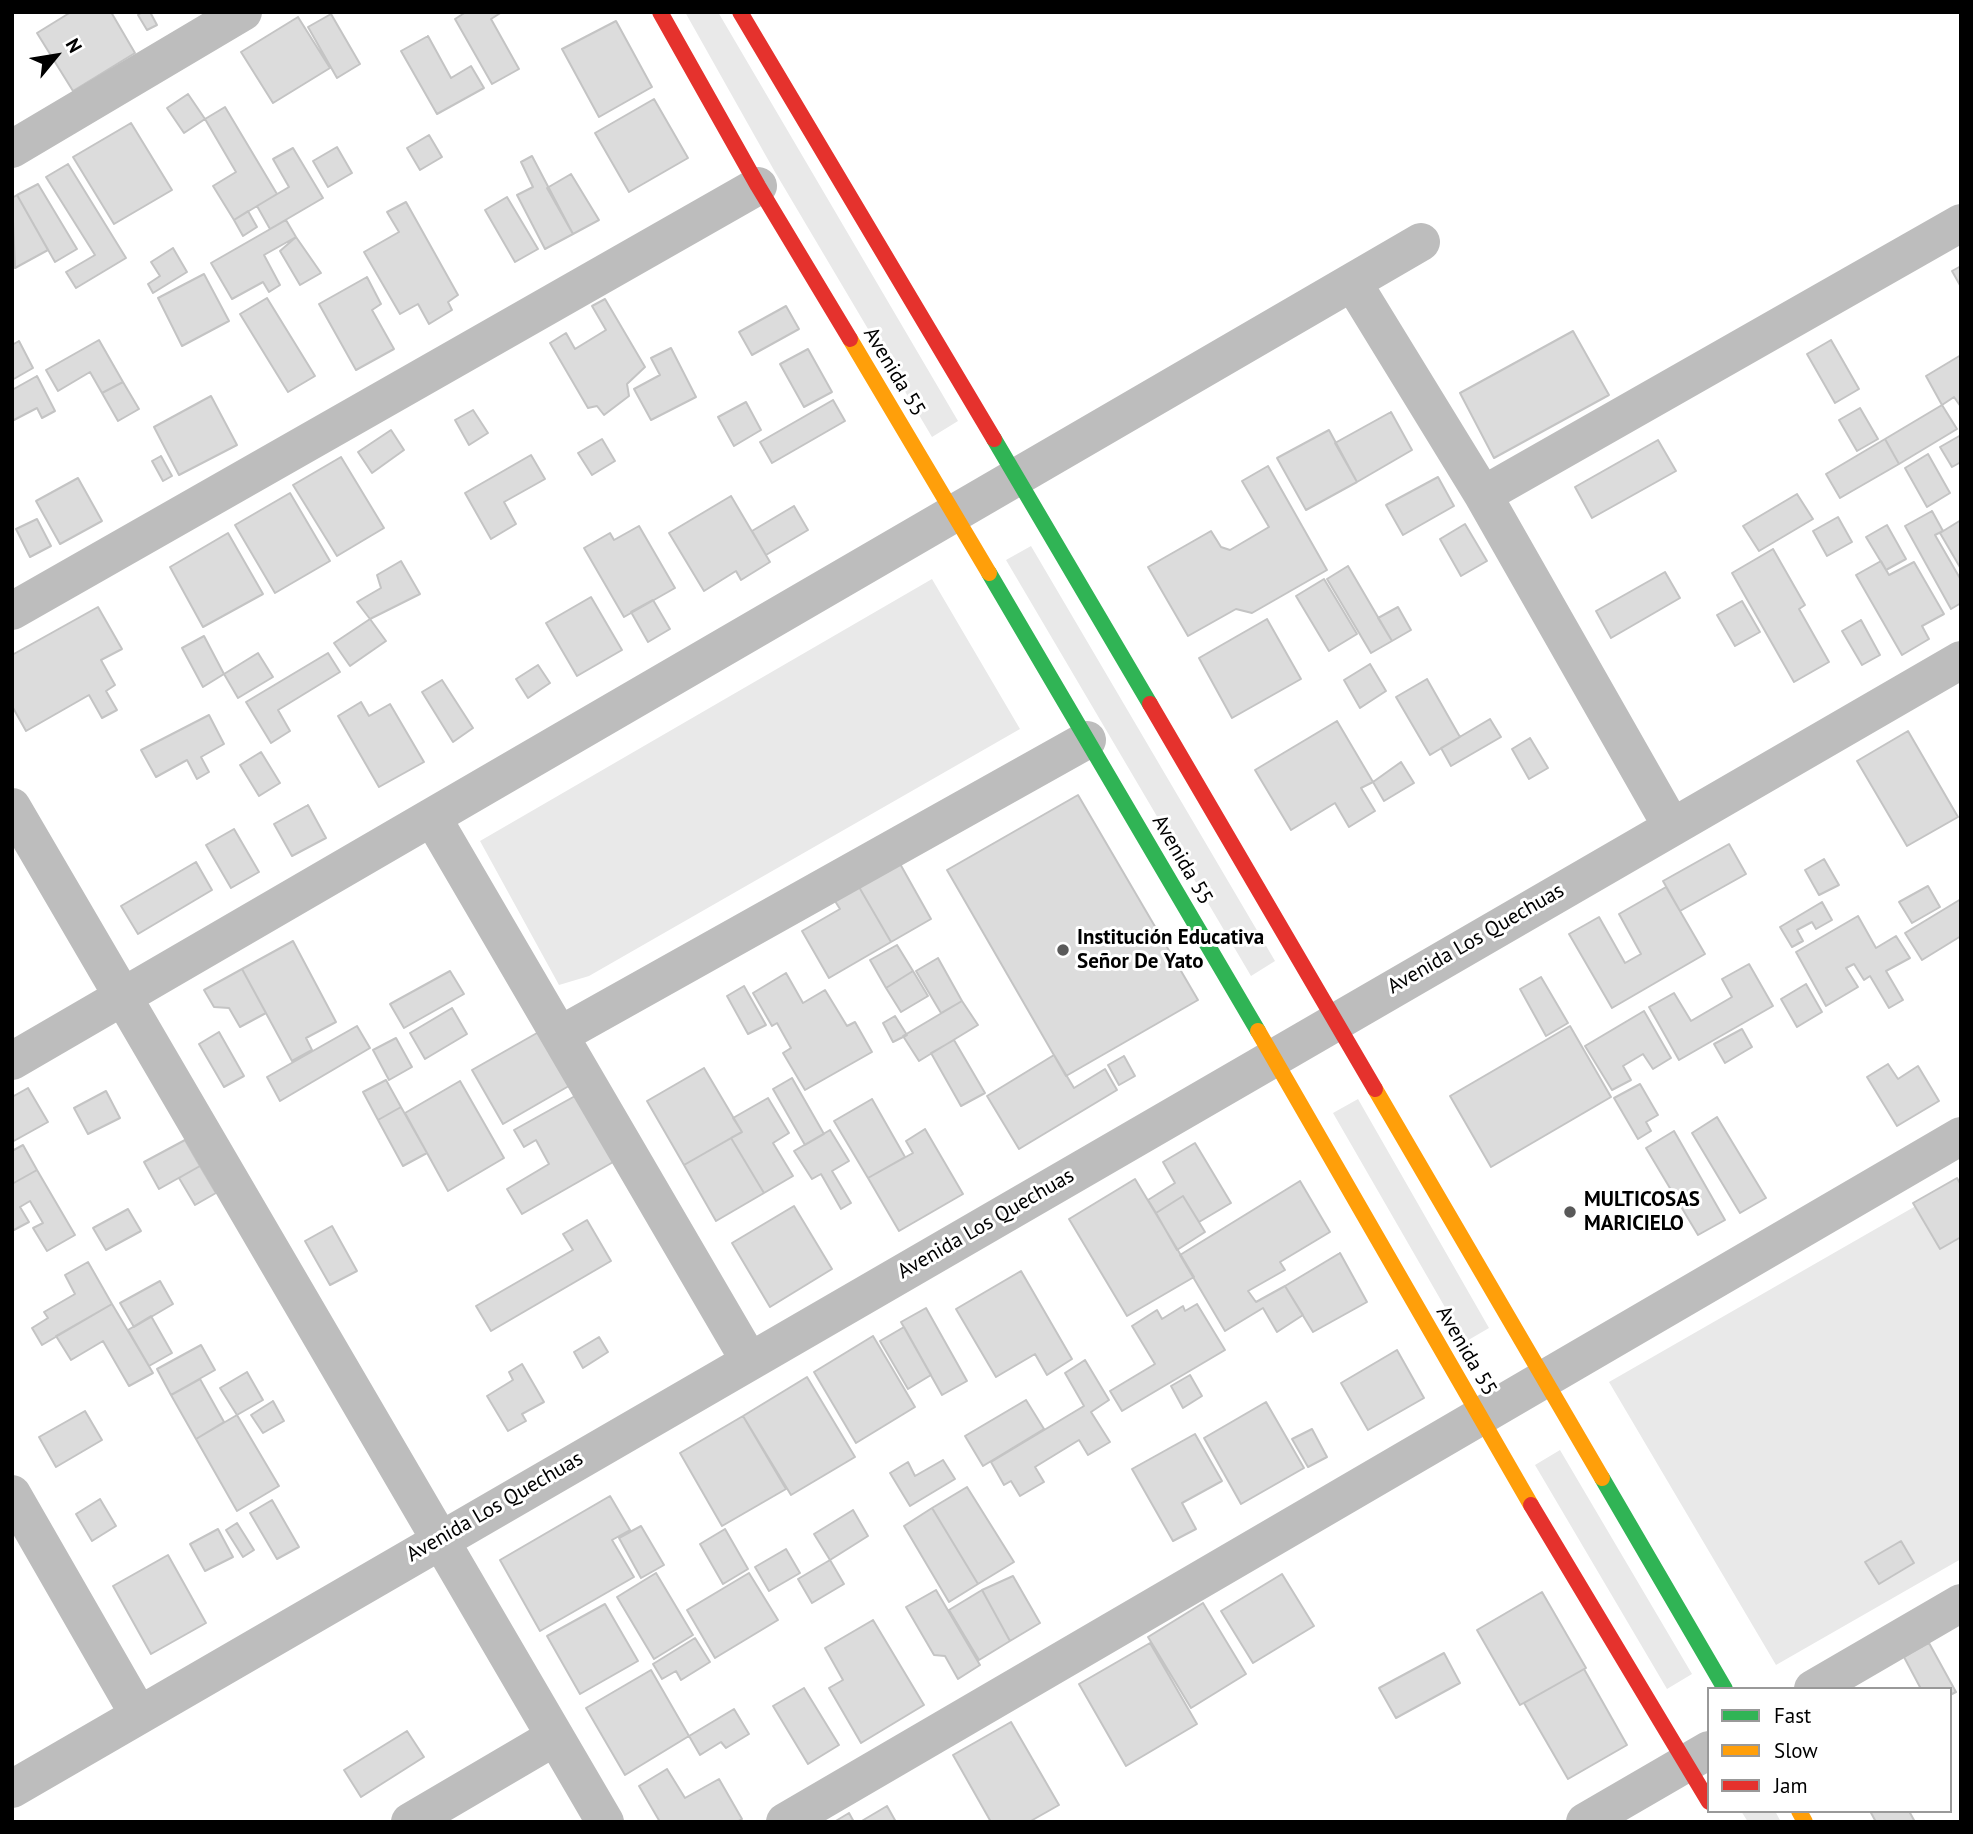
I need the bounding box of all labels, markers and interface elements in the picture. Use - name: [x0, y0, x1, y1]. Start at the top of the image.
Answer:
- north arrow: [21, 21, 91, 91]
- text: N: [61, 34, 88, 57]
- street label: Avenida 55: [858, 323, 930, 421]
- street label: Avenida 55: [1146, 811, 1218, 909]
- street label: Avenida Los Quechuas: [1383, 878, 1569, 1000]
- place label: Institución Educativa Señor De Yato: [1077, 925, 1264, 975]
- marker: Institución Educativa Señor De Yato: [1055, 942, 1071, 958]
- street label: Avenida Los Quechuas: [893, 1163, 1079, 1285]
- place label: MULTICOSAS MARICIELO: [1584, 1187, 1700, 1237]
- marker: MULTICOSAS MARICIELO: [1562, 1204, 1578, 1220]
- street label: Avenida 55: [1430, 1302, 1502, 1400]
- street label: Avenida Los Quechuas: [402, 1446, 588, 1568]
- legend: [1707, 1687, 1952, 1813]
- text: Fast: [1774, 1702, 1811, 1729]
- text: Slow: [1774, 1737, 1818, 1764]
- text: Jam: [1774, 1772, 1808, 1799]

